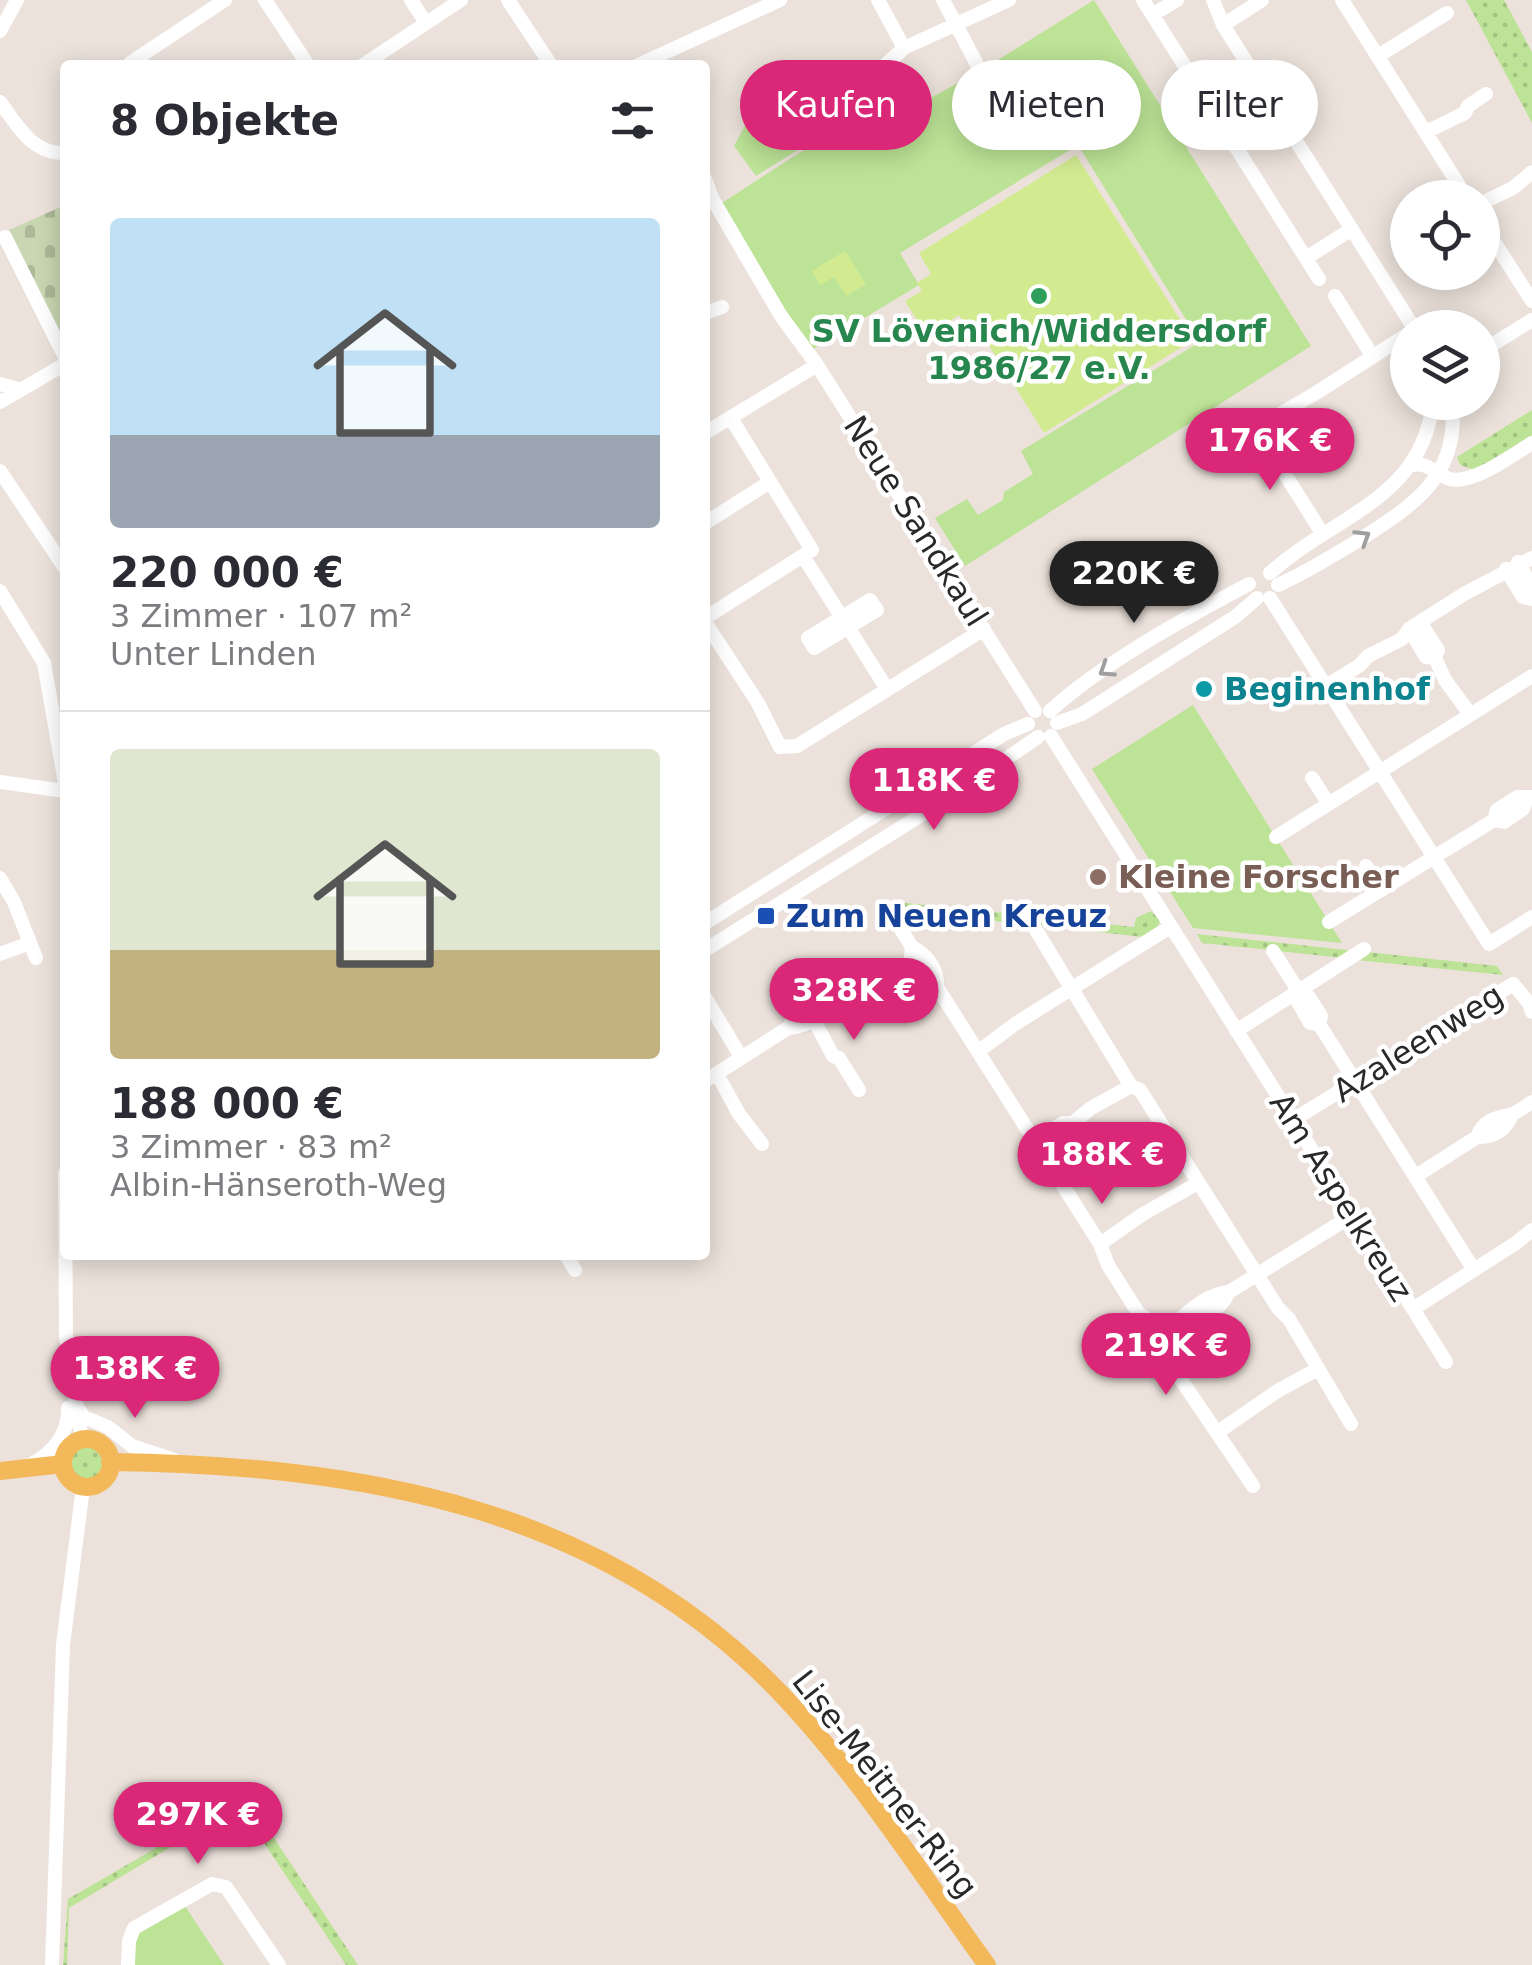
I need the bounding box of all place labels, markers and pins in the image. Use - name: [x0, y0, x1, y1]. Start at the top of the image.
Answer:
- marker: SV Lövenich/Widdersdorf 1986/27 e.V.: [1028, 285, 1050, 307]
- place label: SV Lövenich/Widdersdorf 1986/27 e.V.: [812, 312, 1267, 387]
- pin: 176K €: [1189, 408, 1351, 493]
- pin: 220K €: [1053, 541, 1215, 626]
- place label: Beginenhof: [1224, 670, 1431, 708]
- marker: Beginenhof: [1193, 678, 1215, 700]
- pin: 118K €: [853, 748, 1015, 833]
- place label: Kleine Forscher: [1118, 858, 1399, 896]
- marker: Kleine Forscher: [1087, 866, 1109, 888]
- place label: Zum Neuen Kreuz: [786, 897, 1107, 935]
- marker: Zum Neuen Kreuz: [755, 905, 777, 927]
- pin: 328K €: [773, 958, 935, 1043]
- pin: 188K €: [1021, 1122, 1183, 1207]
- pin: 219K €: [1085, 1313, 1247, 1398]
- pin: 138K €: [54, 1336, 216, 1421]
- pin: 297K €: [117, 1782, 279, 1867]

